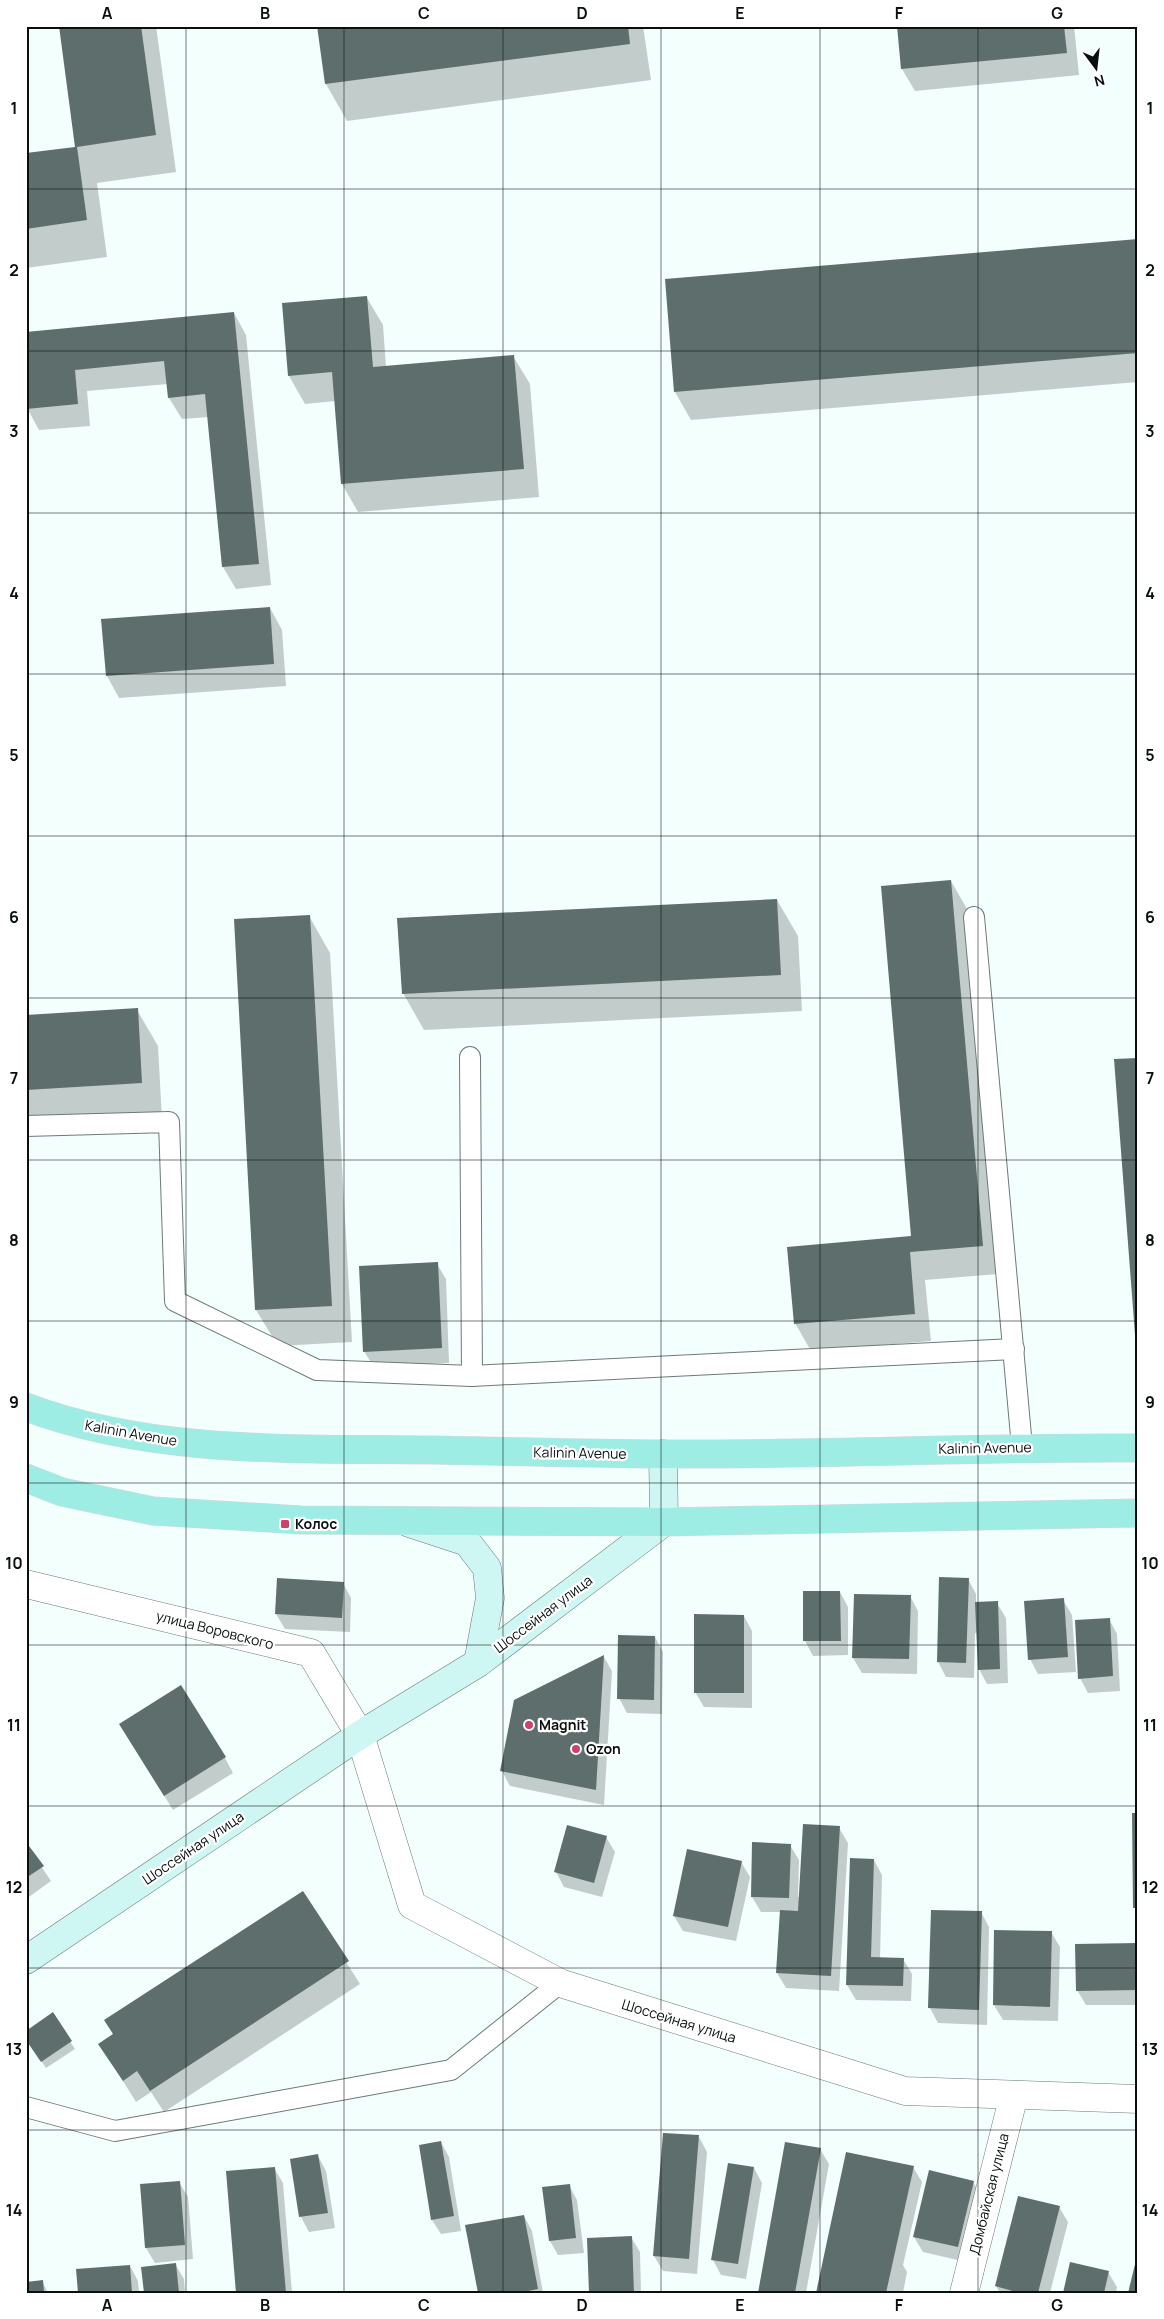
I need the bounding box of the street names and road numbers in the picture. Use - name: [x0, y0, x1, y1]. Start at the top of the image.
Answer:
- street label: Kalinin Avenue: [84, 1415, 179, 1450]
- street label: Kalinin Avenue: [938, 1437, 1032, 1458]
- street label: Kalinin Avenue: [533, 1442, 627, 1463]
- street label: Шоссейная улица: [490, 1570, 596, 1657]
- street label: улица Воровского: [154, 1606, 276, 1653]
- street label: Шоссейная улица: [138, 1807, 247, 1889]
- street label: Шоссейная улица: [620, 1994, 739, 2047]
- street label: Домбайская улица: [964, 2131, 1013, 2257]

